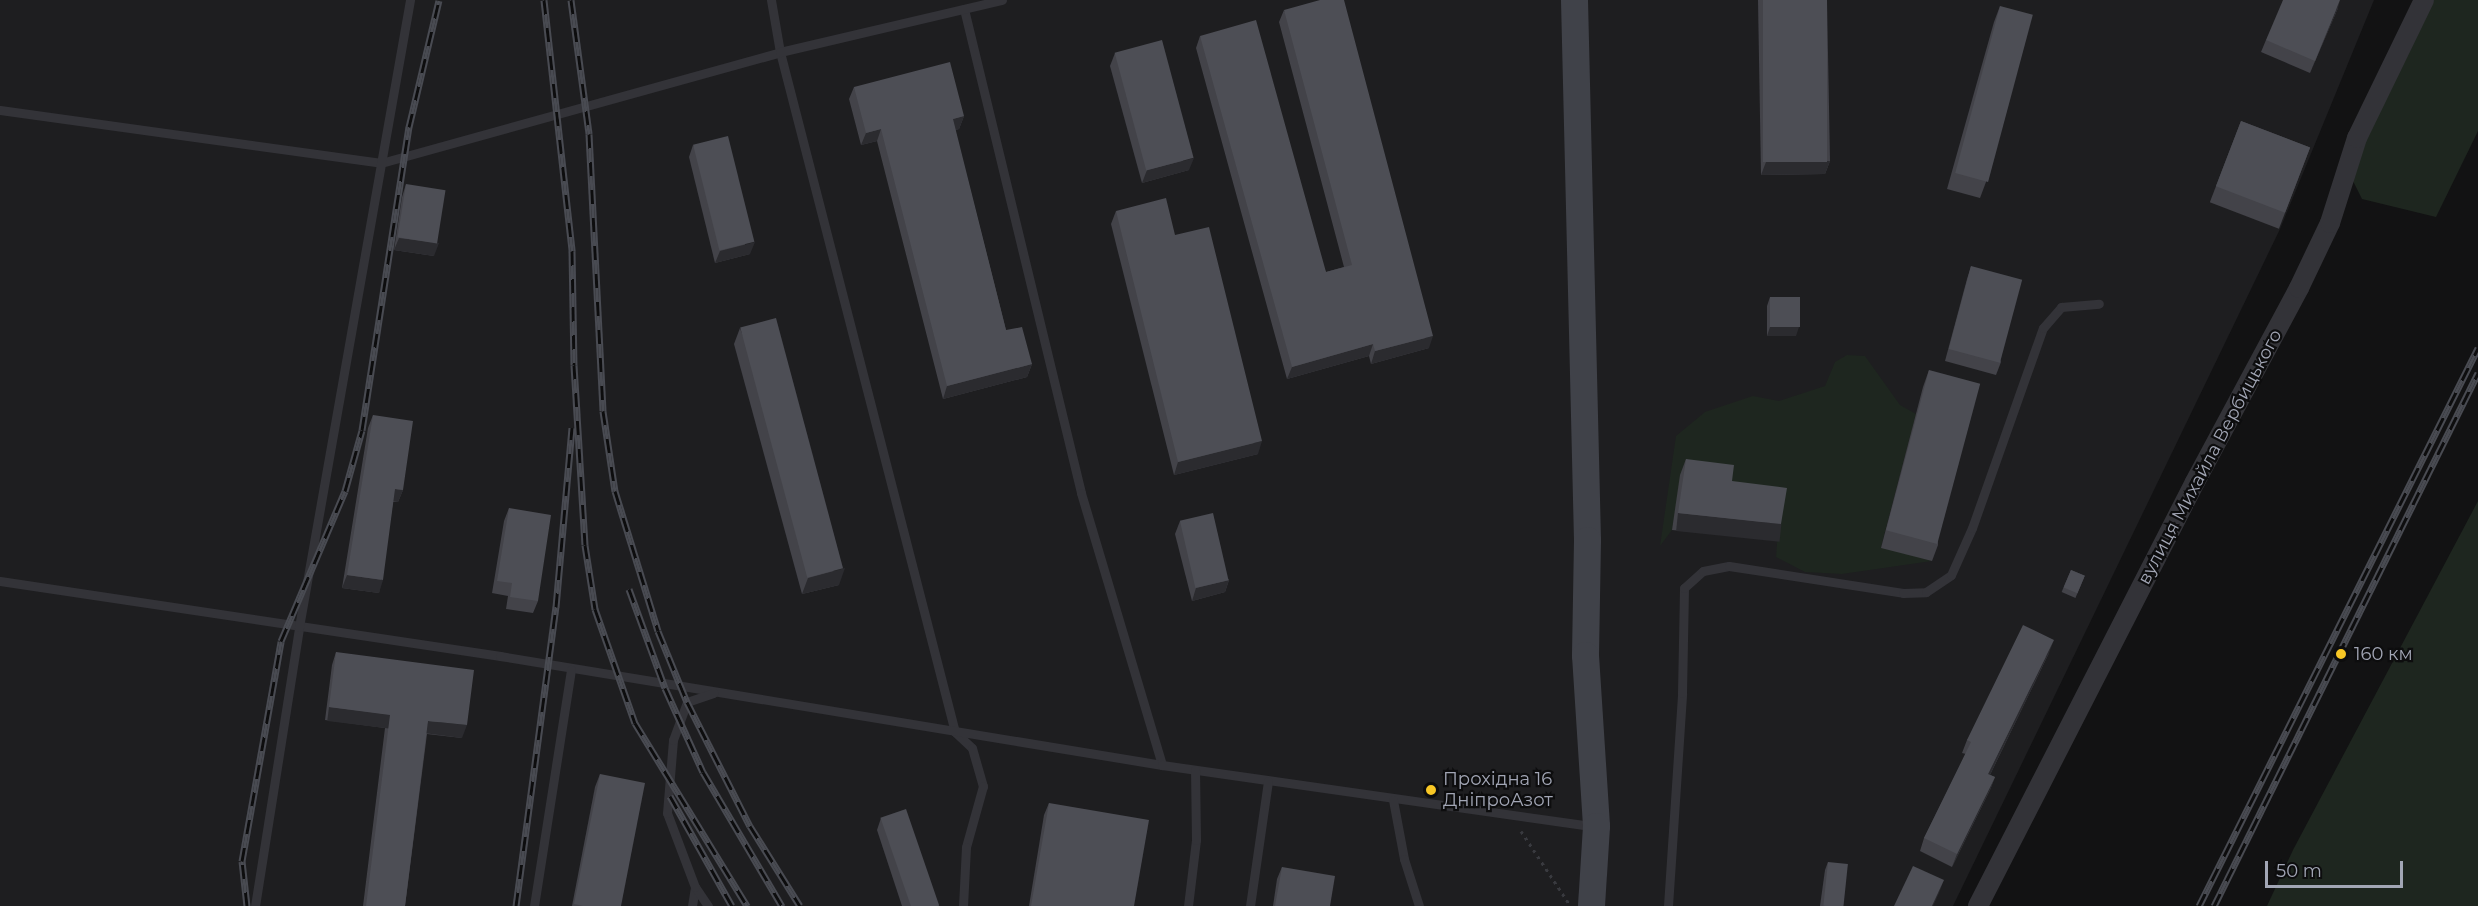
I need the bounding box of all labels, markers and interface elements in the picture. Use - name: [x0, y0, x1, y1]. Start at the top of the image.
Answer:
- street label: вулиця Михайла Вербицького: [2133, 326, 2287, 588]
- place label: 160 км: [2354, 643, 2413, 665]
- marker: 160 км: [2332, 645, 2350, 663]
- place label: Прохідна 16 ДніпроАзот: [1443, 769, 1553, 812]
- marker: Прохідна 16 ДніпроАзот: [1424, 783, 1438, 797]
- scale bar: [2268, 849, 2406, 887]
- text: 50 m: [2276, 860, 2322, 882]

